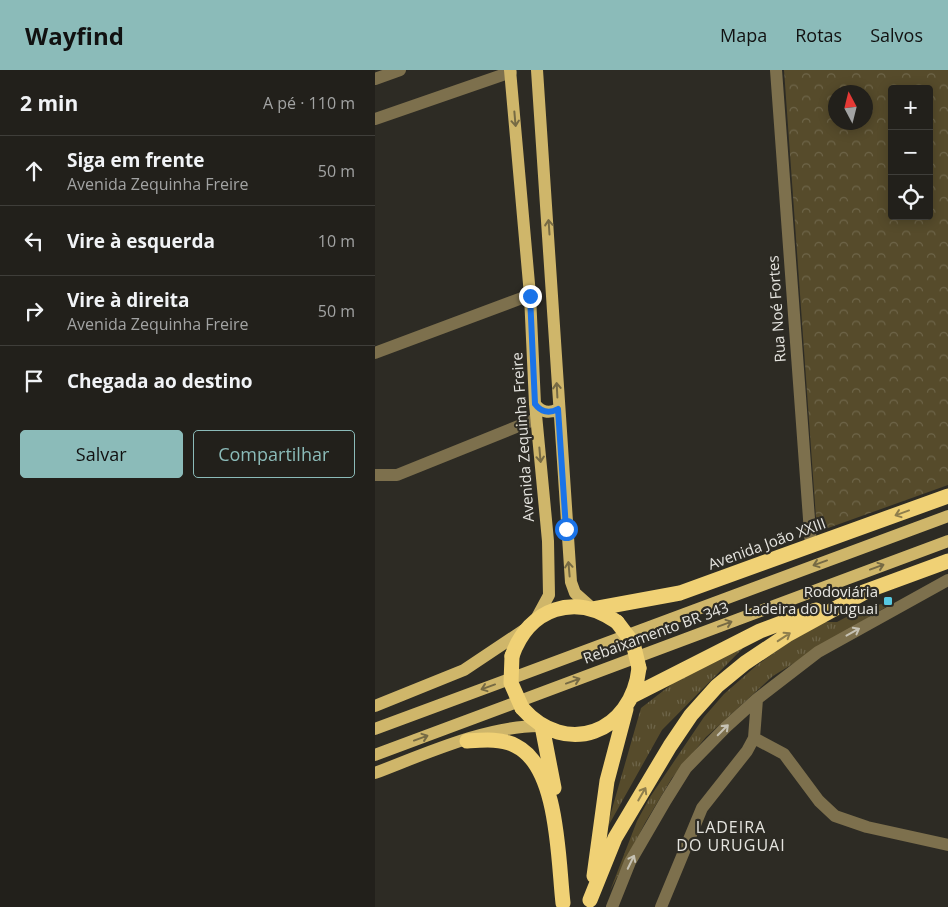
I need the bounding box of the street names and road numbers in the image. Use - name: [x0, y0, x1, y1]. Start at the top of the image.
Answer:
- street label: Rua Noé Fortes: [762, 255, 790, 363]
- street label: Avenida Zequinha Freire: [506, 351, 538, 523]
- street label: Avenida João XXIII: [705, 512, 828, 574]
- street label: Rebaixamento BR 343: [580, 596, 731, 668]

